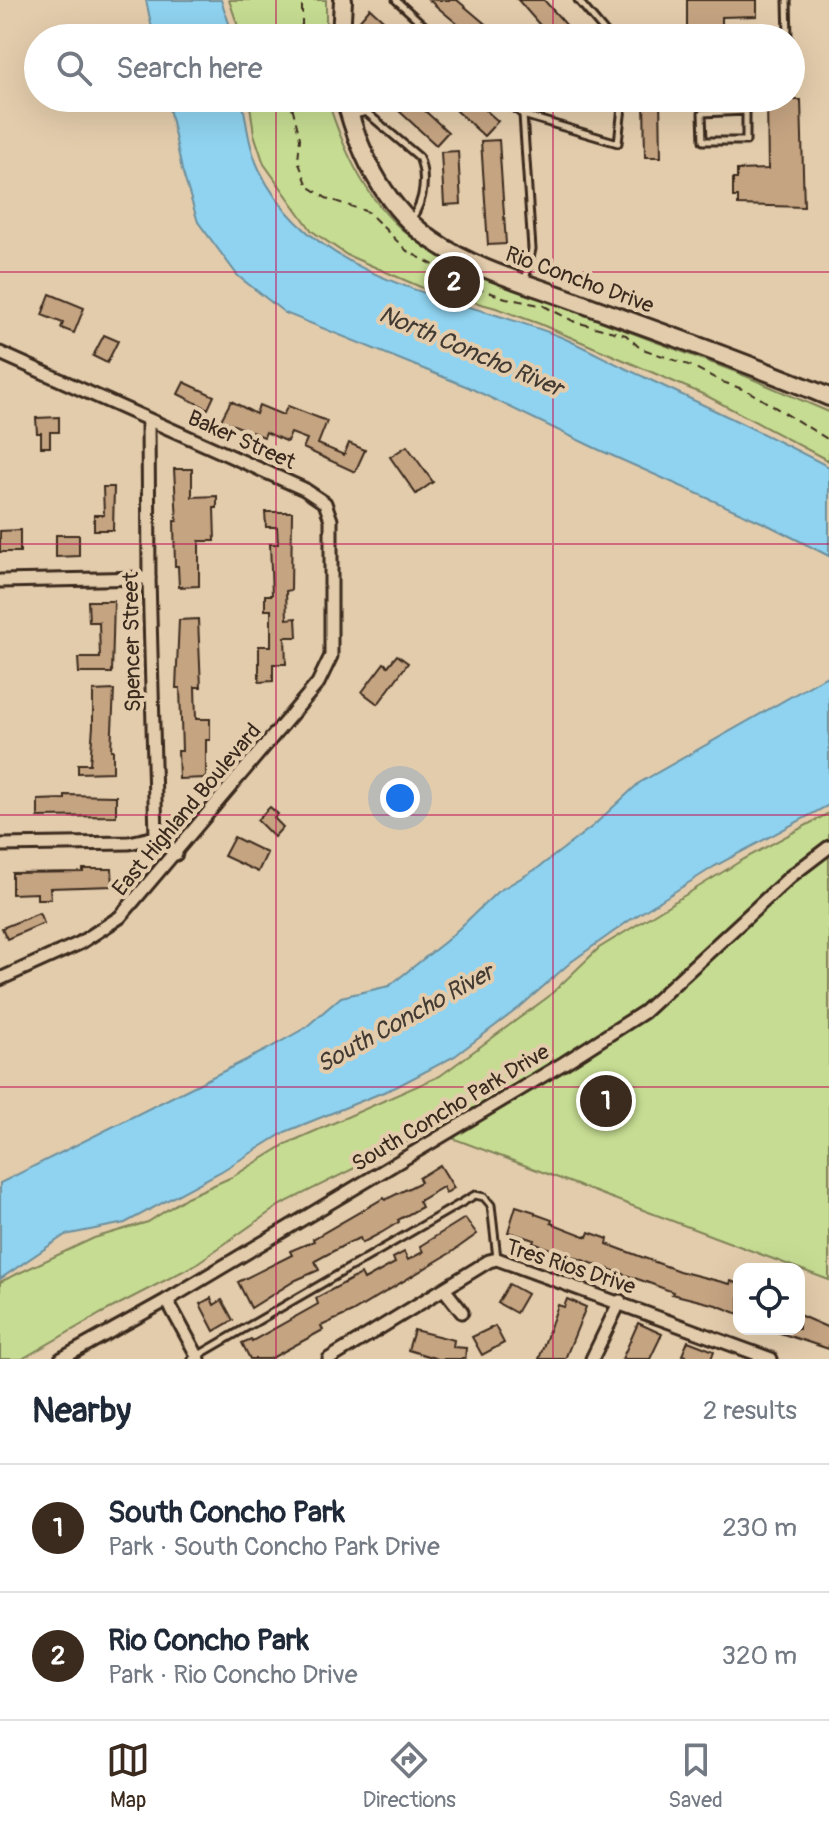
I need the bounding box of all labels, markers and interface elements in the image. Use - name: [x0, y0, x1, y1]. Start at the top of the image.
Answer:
- search box: [24, 24, 805, 112]
- icon: search: [52, 46, 96, 90]
- text: Search here: [116, 50, 263, 87]
- street label: Rio Concho Drive: [502, 240, 658, 320]
- pin: 2: [428, 252, 480, 312]
- water label: North Concho River: [375, 300, 570, 405]
- street label: Baker Street: [183, 404, 300, 476]
- street label: Spencer Street: [117, 571, 147, 712]
- street label: East Highland Boulevard: [106, 717, 267, 902]
- your location: [380, 778, 420, 818]
- water label: South Concho River: [312, 956, 502, 1079]
- street label: South Concho Park Drive: [347, 1038, 555, 1178]
- pin: 1: [580, 1071, 632, 1131]
- street label: Tres Rios Drive: [502, 1233, 639, 1301]
- map controls: [733, 1263, 805, 1335]
- button: locate: [733, 1263, 805, 1335]
- text: Nearby: [32, 1390, 131, 1433]
- text: 2 results: [703, 1395, 797, 1427]
- text: South Concho Park: [108, 1494, 345, 1531]
- text: 1: [53, 1512, 63, 1544]
- text: 230 m: [722, 1512, 797, 1544]
- text: Park · South Concho Park Drive: [108, 1531, 440, 1563]
- text: Rio Concho Park: [108, 1622, 309, 1659]
- text: 2: [51, 1640, 65, 1672]
- text: 320 m: [721, 1640, 797, 1672]
- text: Park · Rio Concho Drive: [108, 1659, 357, 1691]
- tab: Map: [106, 1738, 150, 1814]
- tab: Directions: [363, 1738, 456, 1814]
- tab: Saved: [668, 1738, 723, 1814]

